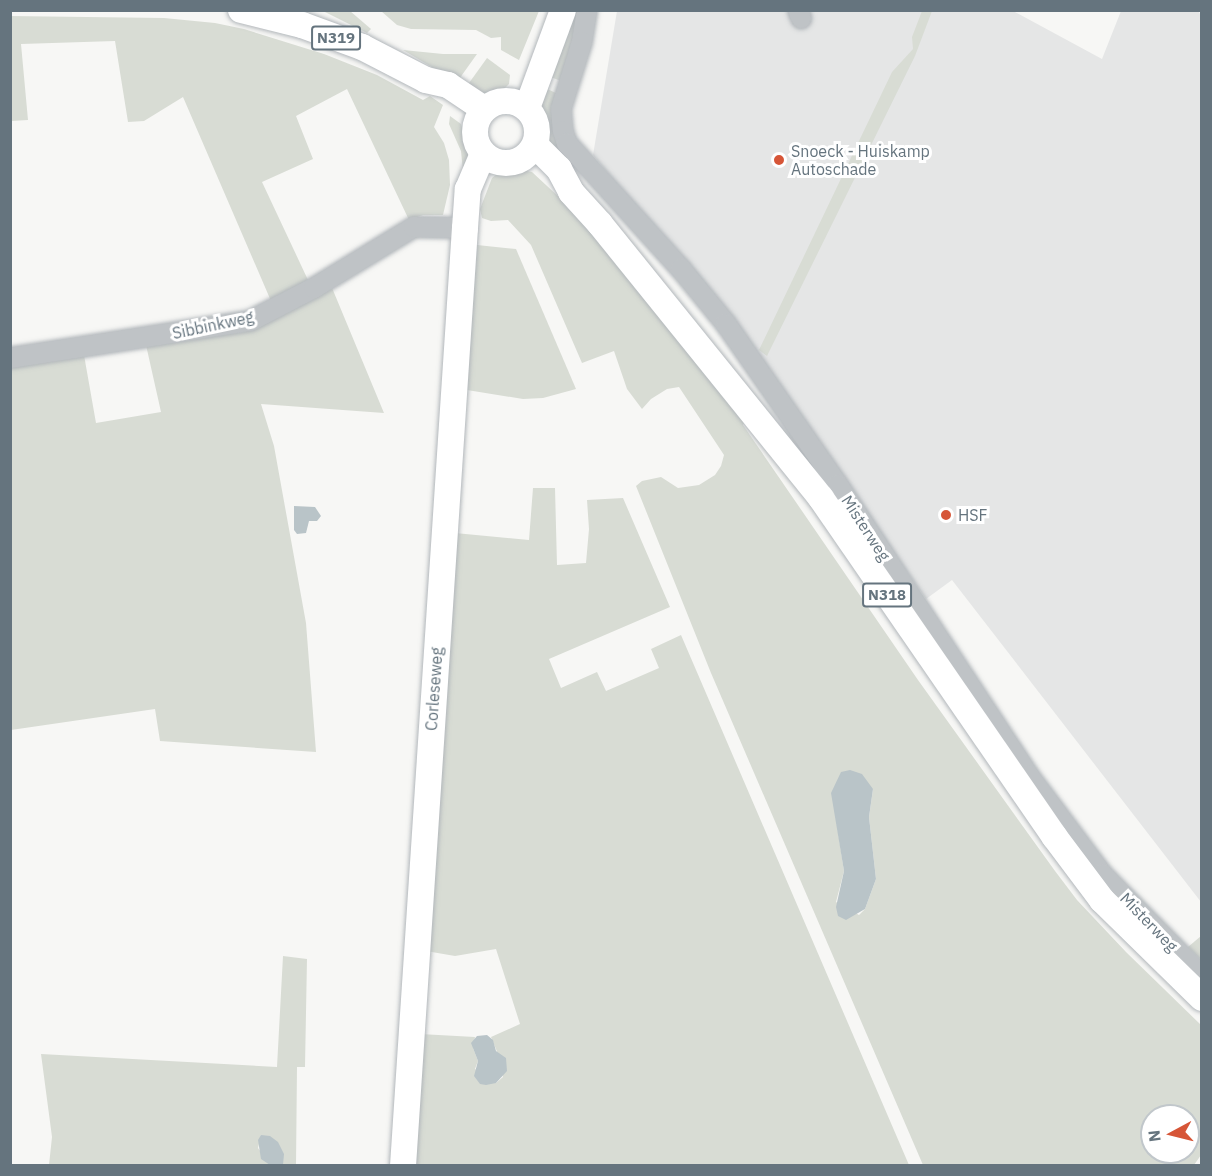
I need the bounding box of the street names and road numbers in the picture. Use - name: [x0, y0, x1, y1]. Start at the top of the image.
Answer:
- road number: N319: [310, 26, 362, 50]
- street label: Sibbinkweg: [171, 307, 255, 343]
- street label: Misterweg: [838, 492, 894, 564]
- road number: N318: [862, 583, 912, 607]
- street label: Corleseweg: [421, 647, 447, 731]
- street label: Misterweg: [1116, 889, 1182, 955]

